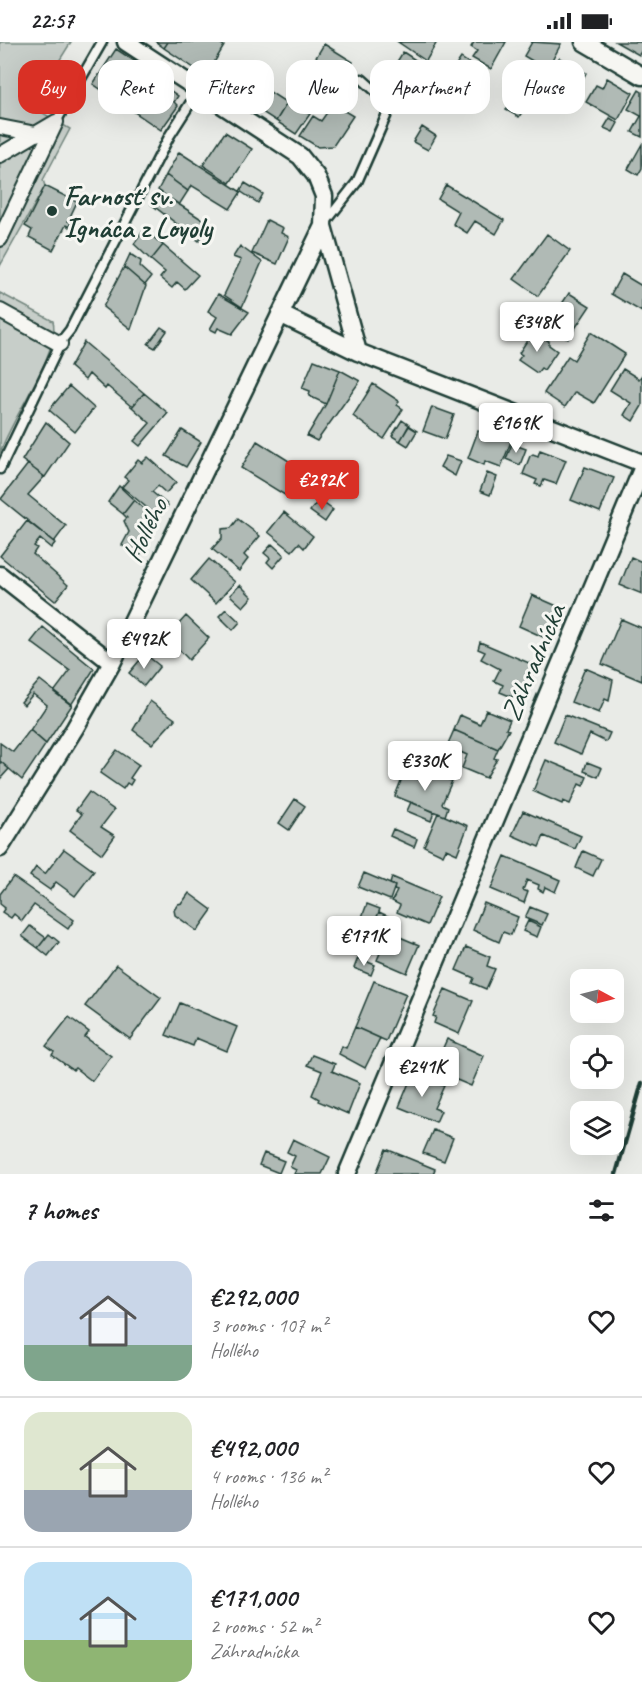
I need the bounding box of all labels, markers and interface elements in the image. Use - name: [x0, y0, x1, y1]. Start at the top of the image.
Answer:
- text: 22:57: [30, 7, 74, 35]
- chip: Buy: [18, 60, 86, 114]
- chip: Rent: [98, 60, 174, 114]
- chip: Filters: [186, 60, 274, 114]
- chip: New: [286, 60, 358, 114]
- chip: Apartment: [370, 60, 490, 114]
- chip: House: [502, 60, 585, 114]
- place label: Farnosť sv. Ignáca z Loyoly: [64, 178, 214, 246]
- marker: Farnosť sv. Ignáca z Loyoly: [45, 204, 59, 218]
- pin: €348K: [495, 302, 579, 353]
- text: €348K: [514, 309, 560, 334]
- pin: €169K: [474, 403, 558, 454]
- text: €169K: [493, 410, 539, 435]
- pin: €292K: [280, 460, 364, 511]
- text: €292K: [299, 467, 345, 492]
- street label: Hollého: [115, 490, 176, 568]
- street label: Záhradnícka: [493, 597, 574, 726]
- pin: €492K: [102, 619, 186, 670]
- text: €492K: [121, 626, 167, 651]
- pin: €330K: [383, 741, 467, 792]
- text: €330K: [402, 748, 448, 773]
- pin: €171K: [322, 916, 406, 967]
- text: €171K: [341, 923, 387, 948]
- north arrow: [570, 969, 624, 1023]
- map controls: [570, 969, 624, 1155]
- button: locate: [570, 1035, 624, 1089]
- pin: €241K: [380, 1047, 464, 1098]
- text: €241K: [399, 1054, 445, 1079]
- button: layers: [570, 1101, 624, 1155]
- text: 7 homes: [24, 1194, 97, 1227]
- icon: filters: [585, 1194, 618, 1227]
- text: €292,000: [210, 1280, 297, 1313]
- icon: home: [72, 1285, 144, 1357]
- icon: heart: [585, 1305, 618, 1338]
- text: 3 rooms · 107 m²: [210, 1313, 327, 1338]
- text: Hollého: [210, 1338, 258, 1363]
- text: €492,000: [210, 1431, 297, 1464]
- icon: home: [72, 1436, 144, 1508]
- icon: heart: [585, 1456, 618, 1489]
- text: 4 rooms · 136 m²: [210, 1464, 327, 1489]
- text: Hollého: [210, 1489, 258, 1514]
- text: €171,000: [210, 1581, 297, 1614]
- icon: home: [72, 1586, 144, 1658]
- icon: heart: [585, 1606, 618, 1639]
- text: 2 rooms · 52 m²: [210, 1614, 318, 1639]
- text: Záhradnícka: [210, 1639, 298, 1664]

